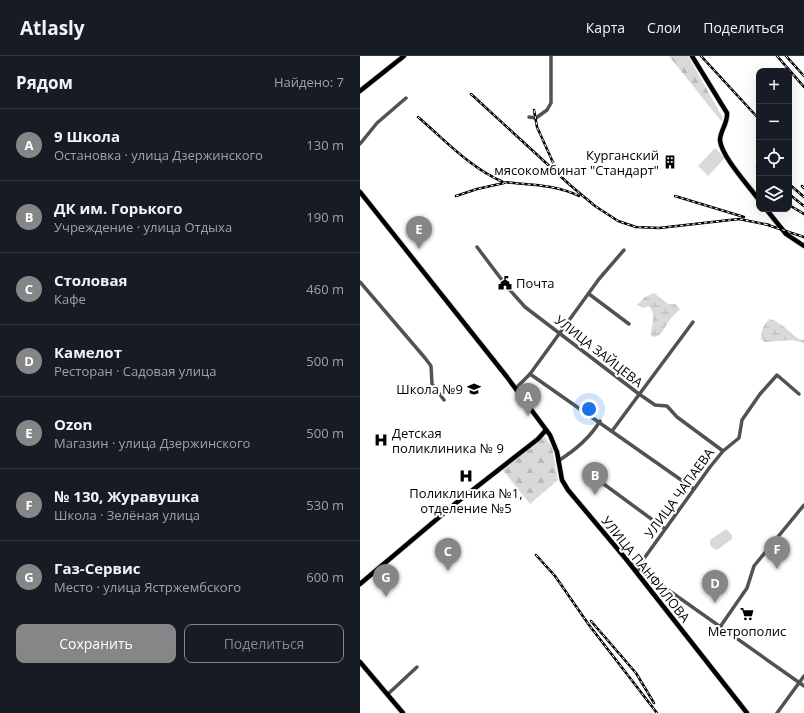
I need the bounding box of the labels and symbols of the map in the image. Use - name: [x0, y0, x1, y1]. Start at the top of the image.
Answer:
- place label: Курганский мясокомбинат "Стандарт": [494, 146, 659, 179]
- building icon: Курганский мясокомбинат "Стандарт": [662, 154, 678, 170]
- pin: E: [406, 216, 432, 249]
- place label: Почта: [516, 274, 555, 292]
- public building icon: Почта: [497, 275, 513, 291]
- street label: УЛИЦА ЗАЙЦЕВА: [551, 311, 647, 392]
- place label: Школа №9: [396, 380, 463, 398]
- school or university icon: Школа №9: [466, 381, 482, 397]
- pin: A: [515, 383, 541, 416]
- your location: [579, 399, 599, 419]
- place label: Детская поликлиника № 9: [392, 424, 504, 457]
- hospital icon: Детская поликлиника № 9: [373, 432, 389, 448]
- street label: УЛИЦА ЧАПАЕВА: [640, 444, 718, 542]
- pin: B: [582, 462, 608, 495]
- hospital icon: Поликлиника №1, отделение №5: [458, 468, 474, 484]
- place label: Поликлиника №1, отделение №5: [409, 484, 523, 517]
- street label: УЛИЦА ПАНФИЛОВА: [598, 512, 695, 626]
- pin: F: [764, 536, 790, 569]
- pin: C: [435, 538, 461, 571]
- pin: G: [373, 564, 399, 597]
- pin: D: [702, 570, 728, 603]
- supermarket icon: Метрополис: [739, 606, 755, 622]
- place label: Метрополис: [708, 622, 786, 640]

